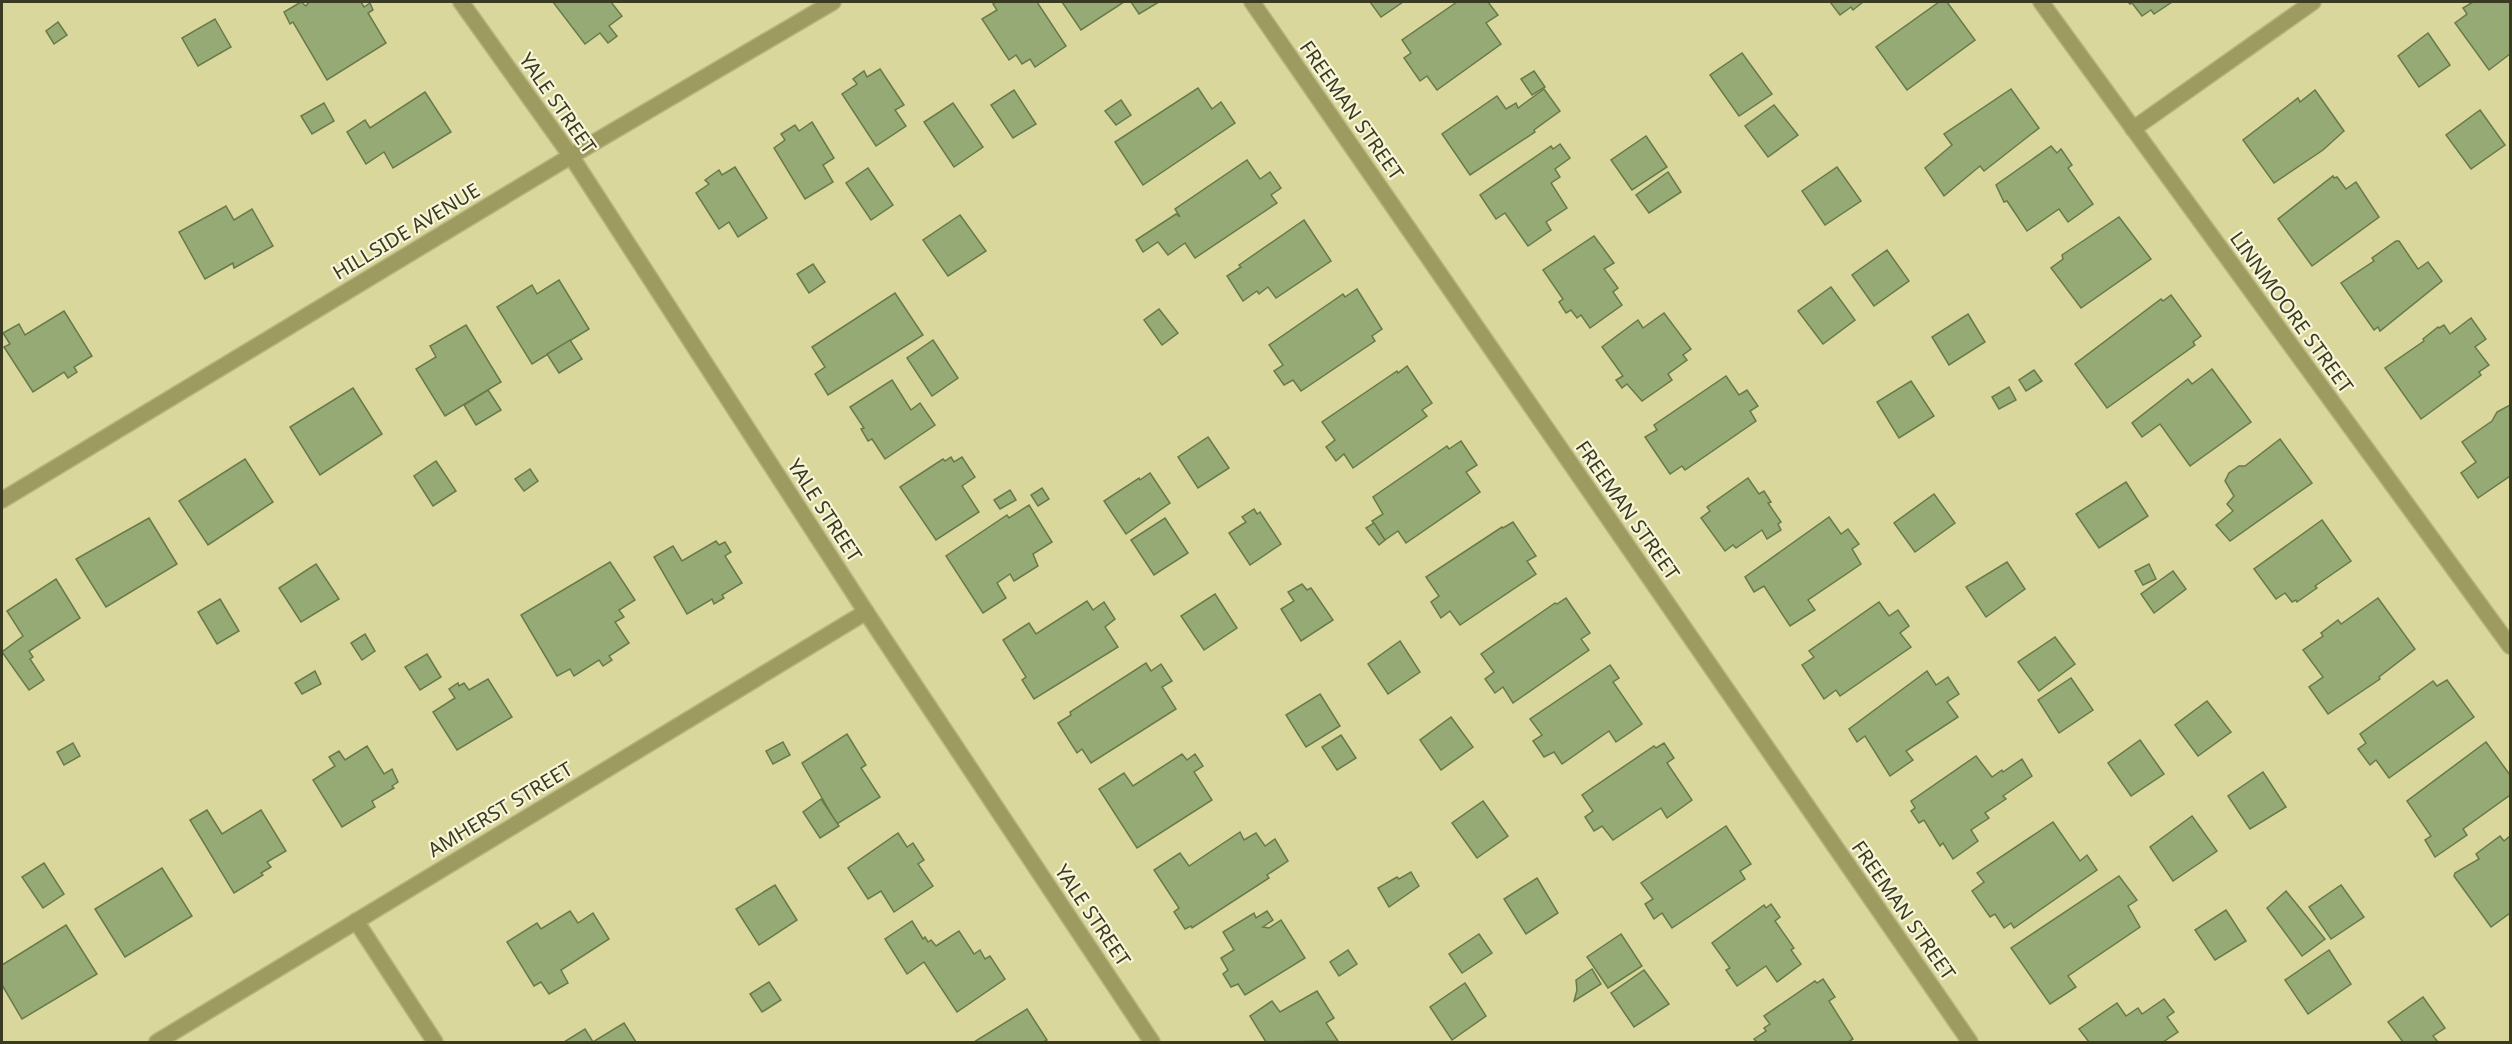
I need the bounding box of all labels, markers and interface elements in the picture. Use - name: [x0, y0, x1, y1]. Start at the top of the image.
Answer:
- street label: FREEMAN STREET: [1294, 35, 1410, 185]
- street label: YALE STREET: [513, 47, 603, 159]
- street label: HILLSIDE AVENUE: [327, 176, 485, 286]
- street label: LINNMOORE STREET: [2224, 226, 2360, 398]
- street label: FREEMAN STREET: [1570, 435, 1686, 585]
- street label: YALE STREET: [782, 453, 868, 567]
- street label: AMHERST STREET: [423, 755, 577, 863]
- street label: FREEMAN STREET: [1846, 835, 1962, 985]
- street label: YALE STREET: [1049, 859, 1137, 971]

